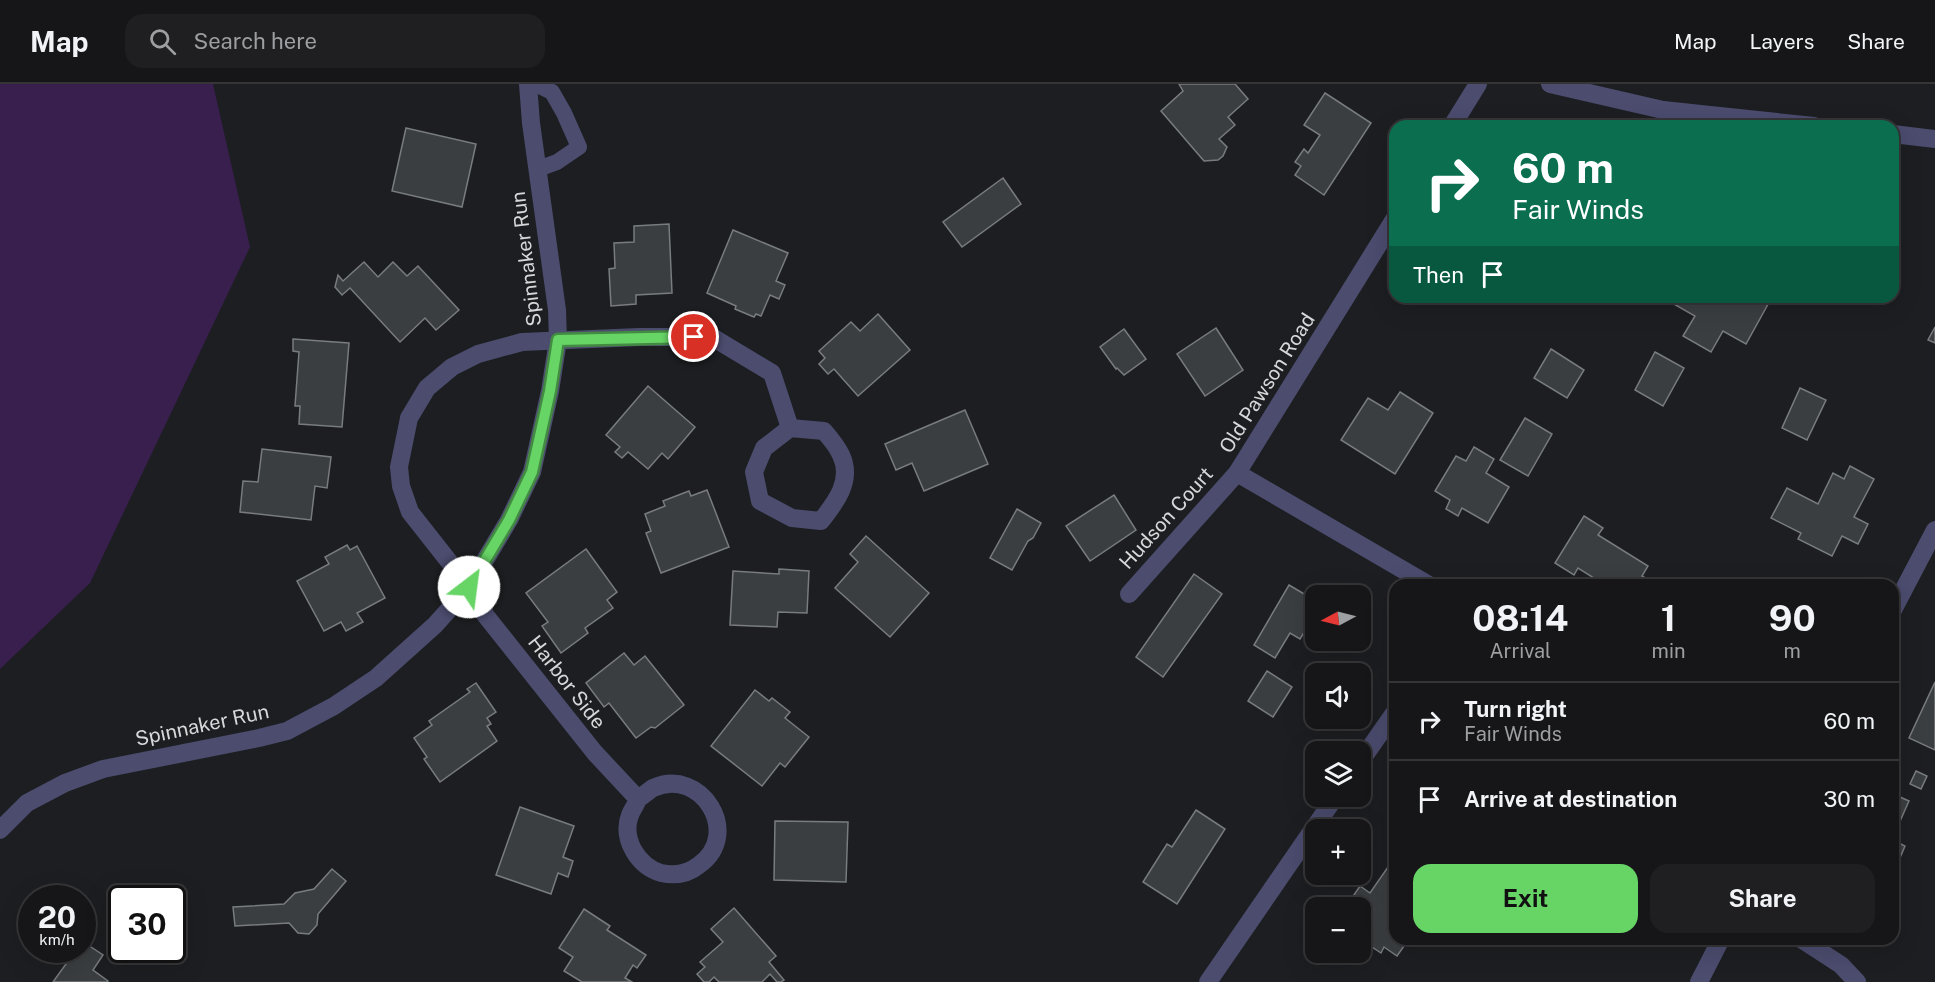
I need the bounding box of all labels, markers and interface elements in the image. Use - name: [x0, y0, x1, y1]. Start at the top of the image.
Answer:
- search box: [125, 14, 545, 68]
- text: Map: [30, 25, 89, 58]
- icon: search: [146, 25, 179, 58]
- text: Search here: [194, 28, 317, 54]
- text: Map: [1674, 29, 1717, 54]
- text: Layers: [1750, 29, 1814, 54]
- text: Share: [1847, 29, 1905, 54]
- text: 60 m: [1512, 143, 1614, 192]
- icon: right: [1413, 144, 1491, 222]
- street label: Spinnaker Run: [506, 190, 546, 328]
- text: Fair Winds: [1512, 193, 1644, 225]
- icon: arrive: [1476, 258, 1509, 291]
- text: Then: [1413, 262, 1464, 288]
- street label: Old Pawson Road: [1214, 308, 1320, 458]
- pin: [668, 311, 719, 362]
- icon: arrive: [677, 320, 710, 353]
- street label: Hudson Court: [1114, 462, 1218, 574]
- position arrow: [437, 555, 501, 619]
- north arrow: [1305, 585, 1371, 651]
- map controls: [1305, 585, 1371, 963]
- text: 08:14: [1472, 597, 1568, 639]
- text: 1: [1661, 597, 1676, 639]
- text: 90: [1769, 597, 1816, 639]
- street label: Harbor Side: [523, 631, 611, 733]
- text: Arrival: [1489, 639, 1551, 663]
- text: min: [1652, 639, 1686, 663]
- text: m: [1784, 639, 1801, 663]
- button: sound: [1305, 663, 1371, 729]
- text: Turn right: [1464, 696, 1567, 722]
- street label: Spinnaker Run: [133, 699, 271, 751]
- icon: right: [1413, 705, 1446, 738]
- text: 60 m: [1824, 708, 1875, 734]
- text: Fair Winds: [1464, 722, 1562, 746]
- button: layers: [1305, 741, 1371, 807]
- icon: arrive: [1413, 783, 1446, 816]
- text: Arrive at destination: [1464, 786, 1677, 812]
- text: 30 m: [1823, 786, 1875, 812]
- button: +: [1305, 819, 1371, 885]
- button: Exit: [1413, 864, 1638, 933]
- button: Share: [1650, 864, 1875, 933]
- speed limit sign: 30: [108, 885, 186, 963]
- button: −: [1305, 897, 1371, 963]
- text: 20: [38, 899, 76, 935]
- text: km/h: [39, 931, 75, 948]

